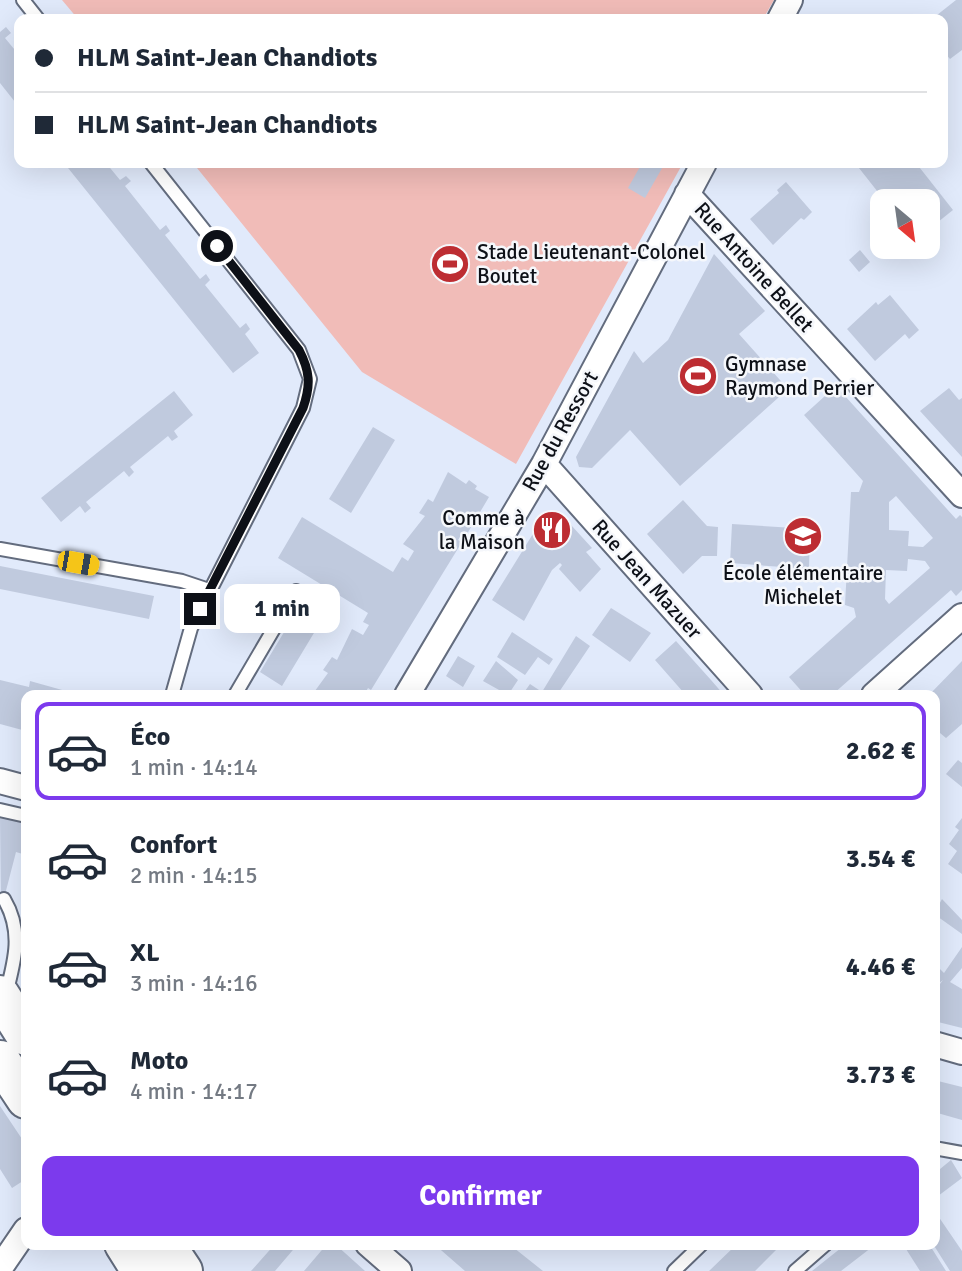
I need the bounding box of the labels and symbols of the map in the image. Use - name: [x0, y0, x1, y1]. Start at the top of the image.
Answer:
- north arrow: [870, 189, 940, 259]
- street label: Rue Antoine Bellet: [689, 196, 819, 338]
- route start: [201, 230, 233, 262]
- place label: Stade Lieutenant-Colonel Boutet: [477, 239, 705, 289]
- sports icon: Stade Lieutenant-Colonel Boutet: [429, 243, 471, 285]
- place label: Gymnase Raymond Perrier: [725, 351, 874, 401]
- sports icon: Gymnase Raymond Perrier: [677, 355, 719, 397]
- street label: Rue du Ressort: [516, 366, 604, 496]
- place label: Comme à la Maison: [439, 505, 525, 555]
- restaurant icon: Comme à la Maison: [531, 509, 573, 551]
- street label: Rue Jean Mazuer: [586, 514, 708, 644]
- school or university icon: École élémentaire Michelet: [782, 515, 824, 557]
- car: [56, 549, 101, 577]
- place label: École élémentaire Michelet: [723, 560, 883, 610]
- callout: 1 min: [224, 584, 340, 634]
- route end: [184, 593, 216, 625]

